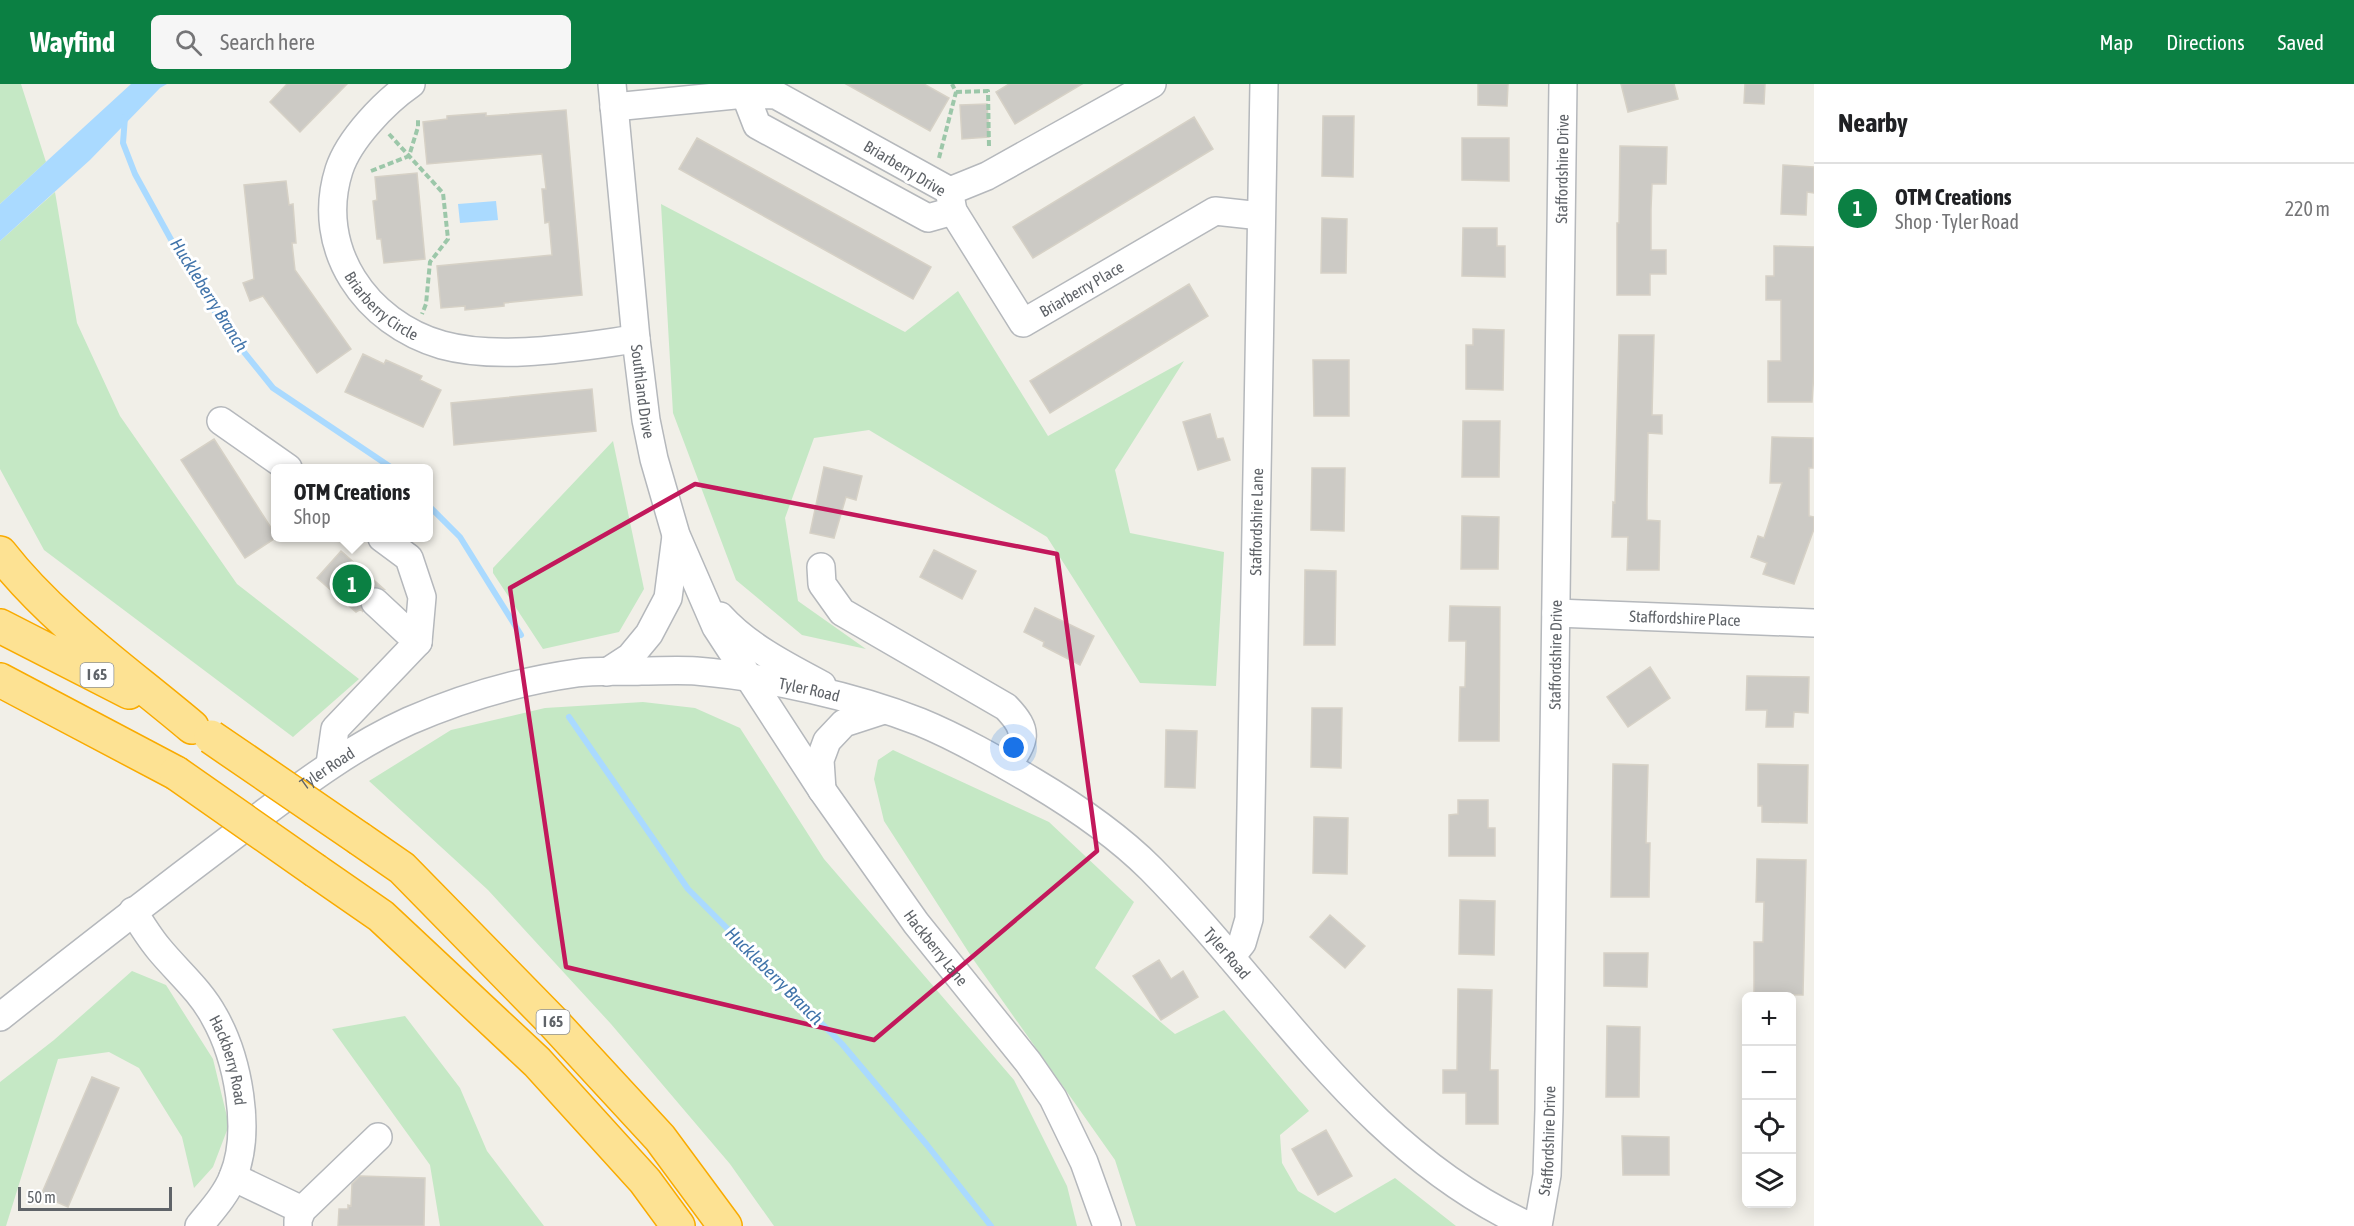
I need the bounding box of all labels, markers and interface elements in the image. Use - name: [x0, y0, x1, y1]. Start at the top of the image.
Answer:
- search box: [151, 15, 571, 69]
- text: Wayfind: [30, 26, 115, 58]
- icon: search: [172, 26, 205, 59]
- text: Search here: [220, 29, 315, 55]
- text: Map: [2099, 30, 2133, 54]
- text: Directions: [2166, 30, 2245, 54]
- text: Saved: [2278, 30, 2324, 54]
- text: Nearby: [1838, 108, 1908, 138]
- street label: Staffordshire Drive: [1552, 114, 1572, 224]
- street label: Briarberry Drive: [860, 137, 949, 200]
- text: OTM Creations: [1895, 184, 2012, 210]
- text: 1: [1853, 197, 1862, 220]
- text: 220 m: [2285, 197, 2330, 220]
- text: Shop · Tyler Road: [1895, 210, 2019, 233]
- water label: Huckleberry Branch: [166, 234, 253, 355]
- street label: Briarberry Place: [1036, 257, 1127, 320]
- street label: Briarberry Circle: [341, 268, 421, 344]
- street label: Southland Drive: [628, 343, 659, 440]
- popup: [271, 464, 433, 542]
- street label: Staffordshire Lane: [1246, 468, 1266, 576]
- text: OTM Creations: [294, 479, 410, 505]
- text: Shop: [294, 505, 331, 528]
- pin: 1: [332, 562, 372, 606]
- street label: Staffordshire Drive: [1545, 600, 1565, 710]
- street label: Staffordshire Place: [1629, 607, 1741, 629]
- road number: I 65: [80, 663, 114, 687]
- street label: Tyler Road: [778, 674, 842, 705]
- your location: [999, 733, 1028, 762]
- street label: Tyler Road: [296, 743, 358, 793]
- street label: Hackberry Lane: [901, 906, 972, 989]
- water label: Huckleberry Branch: [721, 922, 828, 1029]
- street label: Tyler Road: [1200, 924, 1254, 982]
- map controls: [1742, 992, 1796, 1208]
- button: +: [1742, 992, 1796, 1046]
- road number: I 65: [536, 1010, 570, 1034]
- street label: Hackberry Road: [206, 1012, 250, 1106]
- button: −: [1742, 1046, 1796, 1100]
- street label: Staffordshire Drive: [1535, 1086, 1558, 1197]
- button: locate: [1742, 1100, 1796, 1154]
- button: layers: [1742, 1154, 1796, 1208]
- scale bar: [18, 1184, 172, 1212]
- text: 50 m: [27, 1188, 56, 1206]

